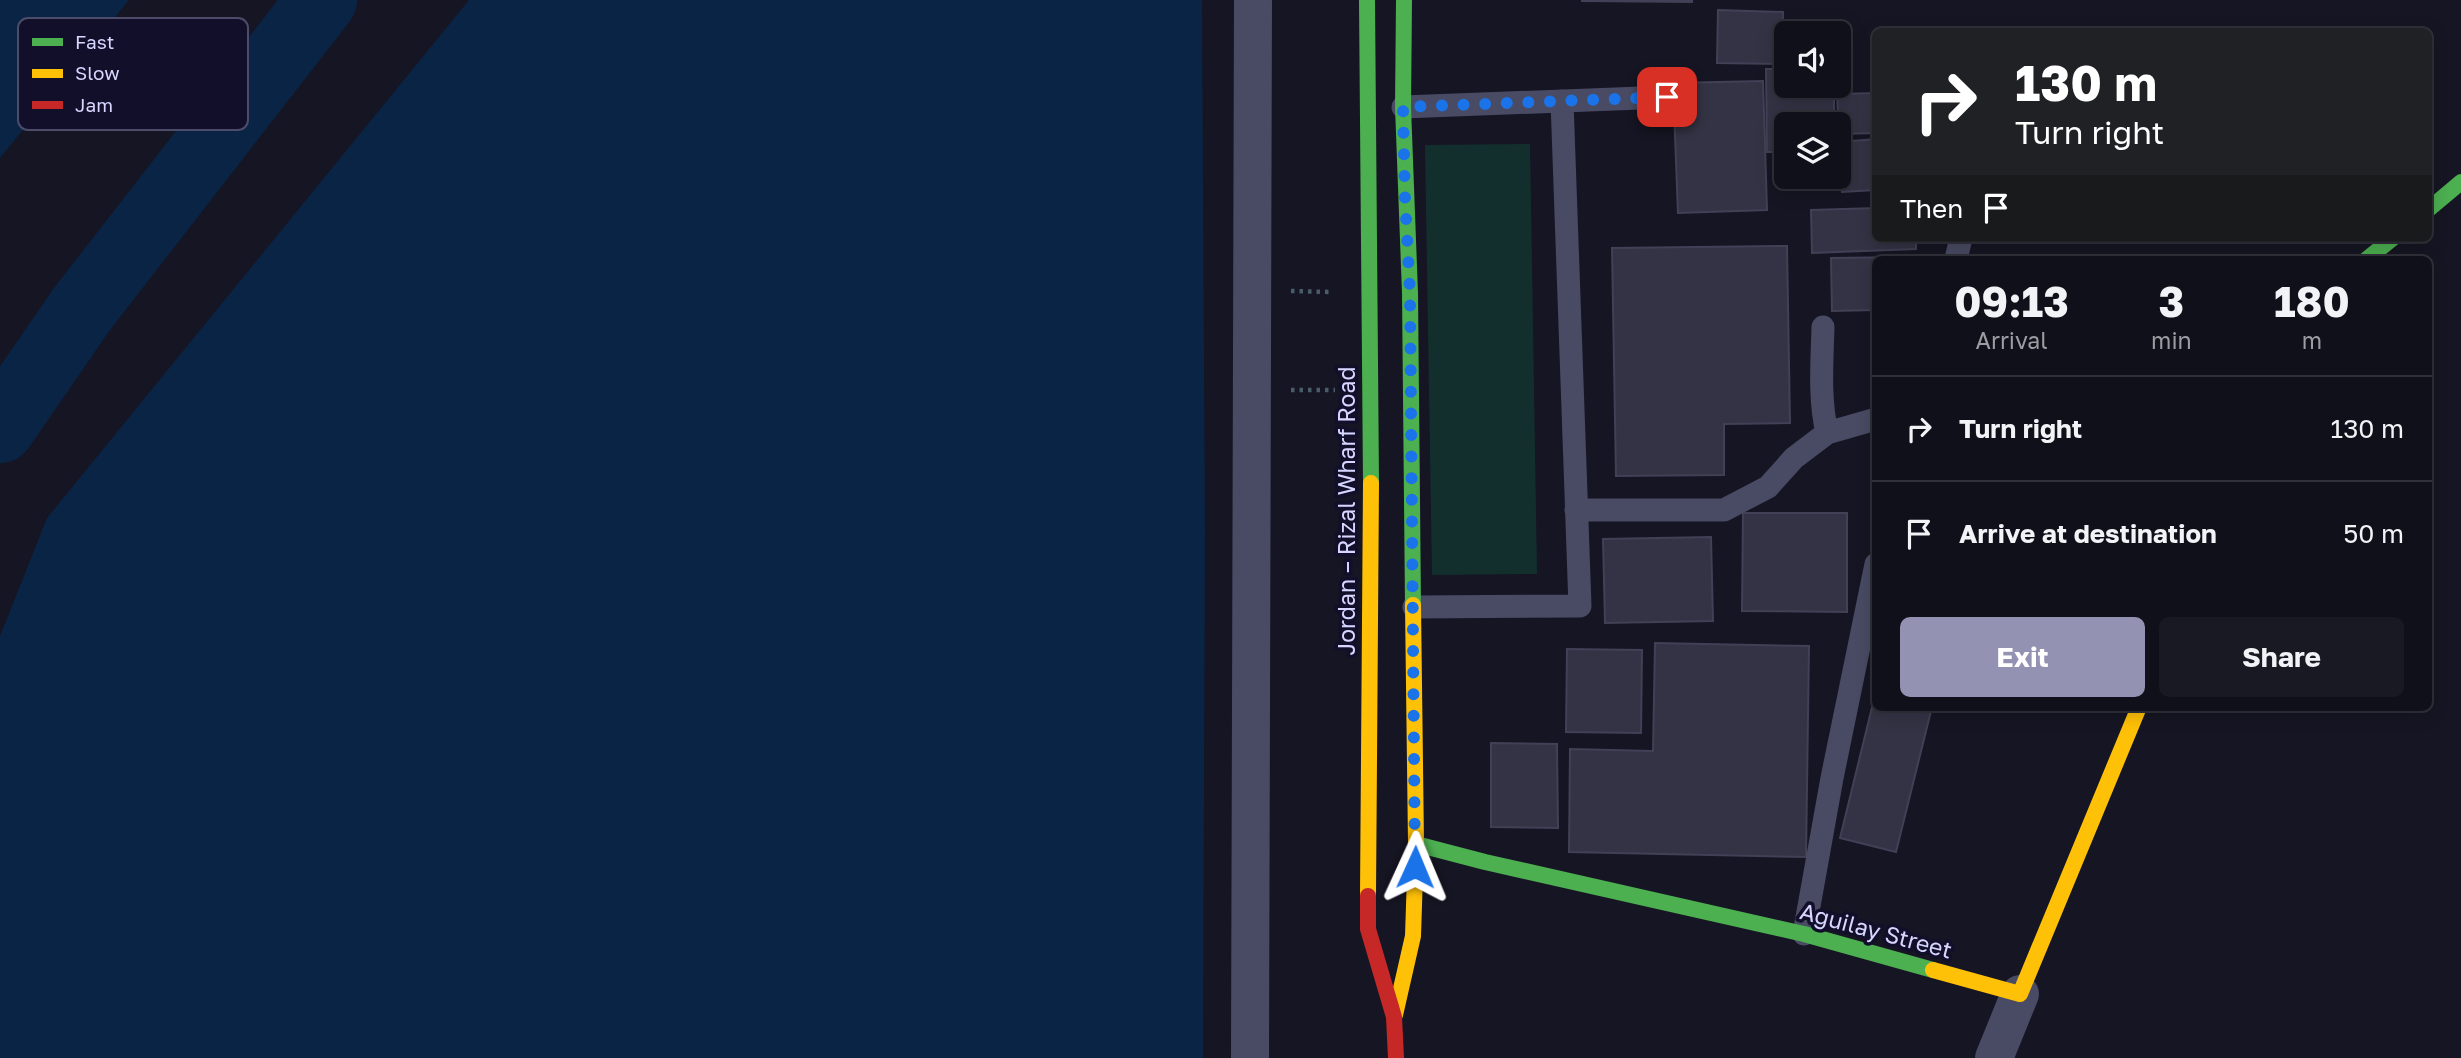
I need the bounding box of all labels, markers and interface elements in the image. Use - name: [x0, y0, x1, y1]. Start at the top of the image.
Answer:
- legend: [18, 18, 248, 130]
- map controls: [1774, 21, 1851, 189]
- button: sound: [1774, 21, 1851, 98]
- text: Fast: [75, 30, 114, 53]
- text: 130 m: [2015, 53, 2157, 112]
- icon: right: [1900, 56, 1991, 147]
- text: Slow: [75, 61, 120, 84]
- pin: [1637, 67, 1697, 127]
- icon: arrive: [1648, 78, 1686, 116]
- text: Jam: [75, 93, 113, 116]
- button: layers: [1774, 112, 1851, 189]
- text: Turn right: [2015, 113, 2164, 151]
- icon: arrive: [1977, 189, 2015, 227]
- text: Then: [1900, 193, 1963, 224]
- text: 09:13: [1954, 276, 2069, 326]
- text: 3: [2159, 276, 2184, 326]
- text: 180: [2274, 276, 2350, 326]
- text: Arrival: [1976, 326, 2048, 354]
- text: min: [2151, 326, 2192, 354]
- text: m: [2302, 326, 2322, 354]
- street label: Jordan – Rizal Wharf Road: [1332, 366, 1360, 656]
- icon: right: [1900, 410, 1938, 448]
- text: Turn right: [1959, 413, 2082, 444]
- text: 130 m: [2331, 413, 2404, 444]
- icon: arrive: [1900, 515, 1938, 553]
- text: Arrive at destination: [1959, 518, 2217, 549]
- text: 50 m: [2343, 518, 2404, 549]
- button: Exit: [1900, 617, 2145, 697]
- button: Share: [2159, 617, 2404, 697]
- position arrow: [1378, 830, 1452, 904]
- street label: Aguilay Street: [1797, 896, 1955, 964]

